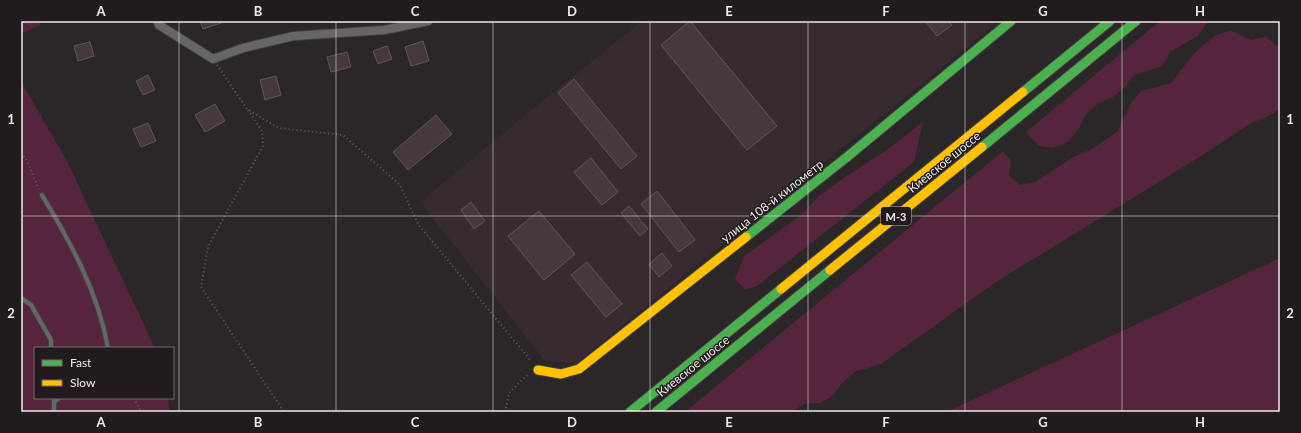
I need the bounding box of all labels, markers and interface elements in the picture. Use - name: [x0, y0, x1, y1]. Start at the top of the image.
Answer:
- text: A: [95, 3, 106, 19]
- text: B: [254, 3, 263, 19]
- text: C: [411, 3, 420, 19]
- text: D: [567, 3, 577, 19]
- text: E: [725, 3, 733, 19]
- text: F: [882, 3, 890, 19]
- text: G: [1038, 3, 1048, 19]
- text: H: [1195, 3, 1205, 19]
- text: 1: [7, 111, 15, 127]
- text: 1: [1286, 111, 1294, 127]
- street label: Киевское шоссе: [905, 128, 983, 196]
- street label: улица 108-й километр: [718, 156, 826, 246]
- road number: М-3: [881, 207, 911, 225]
- text: 2: [7, 305, 15, 321]
- text: 2: [1286, 305, 1294, 321]
- street label: Киевское шоссе: [654, 332, 732, 400]
- legend: [34, 347, 174, 399]
- text: Fast: [70, 355, 92, 370]
- text: Slow: [70, 375, 96, 390]
- text: A: [95, 414, 106, 430]
- text: B: [254, 414, 263, 430]
- text: C: [411, 414, 420, 430]
- text: D: [567, 414, 577, 430]
- text: E: [725, 414, 733, 430]
- text: F: [882, 414, 890, 430]
- text: G: [1038, 414, 1048, 430]
- text: H: [1195, 414, 1205, 430]

